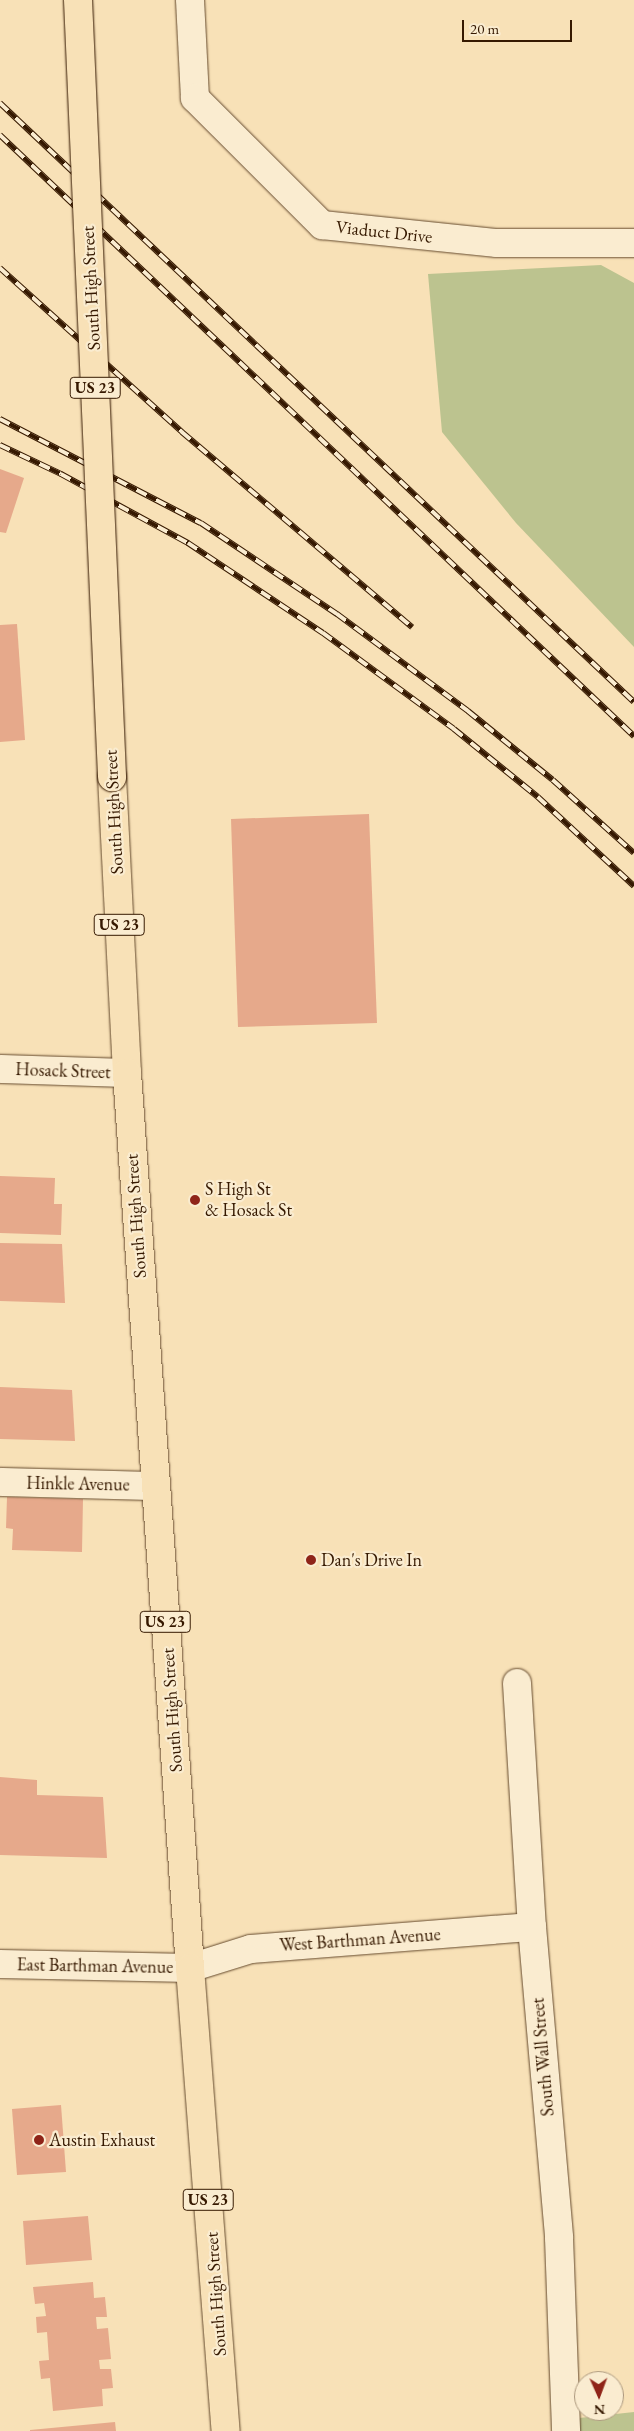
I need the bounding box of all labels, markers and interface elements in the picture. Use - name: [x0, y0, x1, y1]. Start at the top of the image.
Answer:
- scale bar: [464, 10, 574, 42]
- text: 20 m: [470, 19, 499, 38]
- street label: Viaduct Drive: [335, 216, 433, 248]
- street label: South High Street: [77, 225, 105, 351]
- road number: US 23: [69, 374, 121, 402]
- street label: South High Street: [100, 749, 128, 875]
- road number: US 23: [93, 912, 145, 938]
- street label: Hosack Street: [15, 1059, 111, 1083]
- street label: South High Street: [121, 1153, 151, 1279]
- place label: S High St & Hosack St: [205, 1179, 292, 1222]
- marker: S High St & Hosack St: [189, 1194, 201, 1206]
- street label: Hinkle Avenue: [26, 1472, 130, 1496]
- place label: Dan's Drive In: [321, 1549, 422, 1571]
- marker: Dan's Drive In: [305, 1554, 317, 1566]
- road number: US 23: [139, 1608, 191, 1635]
- street label: South High Street: [157, 1647, 187, 1773]
- street label: West Barthman Avenue: [279, 1924, 441, 1956]
- street label: East Barthman Avenue: [17, 1954, 173, 1978]
- street label: South Wall Street: [527, 1997, 559, 2117]
- place label: Austin Exhaust: [49, 2129, 155, 2151]
- marker: Austin Exhaust: [33, 2134, 45, 2146]
- road number: US 23: [182, 2186, 234, 2214]
- street label: South High Street: [201, 2231, 231, 2357]
- north arrow: [574, 2371, 624, 2421]
- text: N: [594, 2401, 605, 2419]

